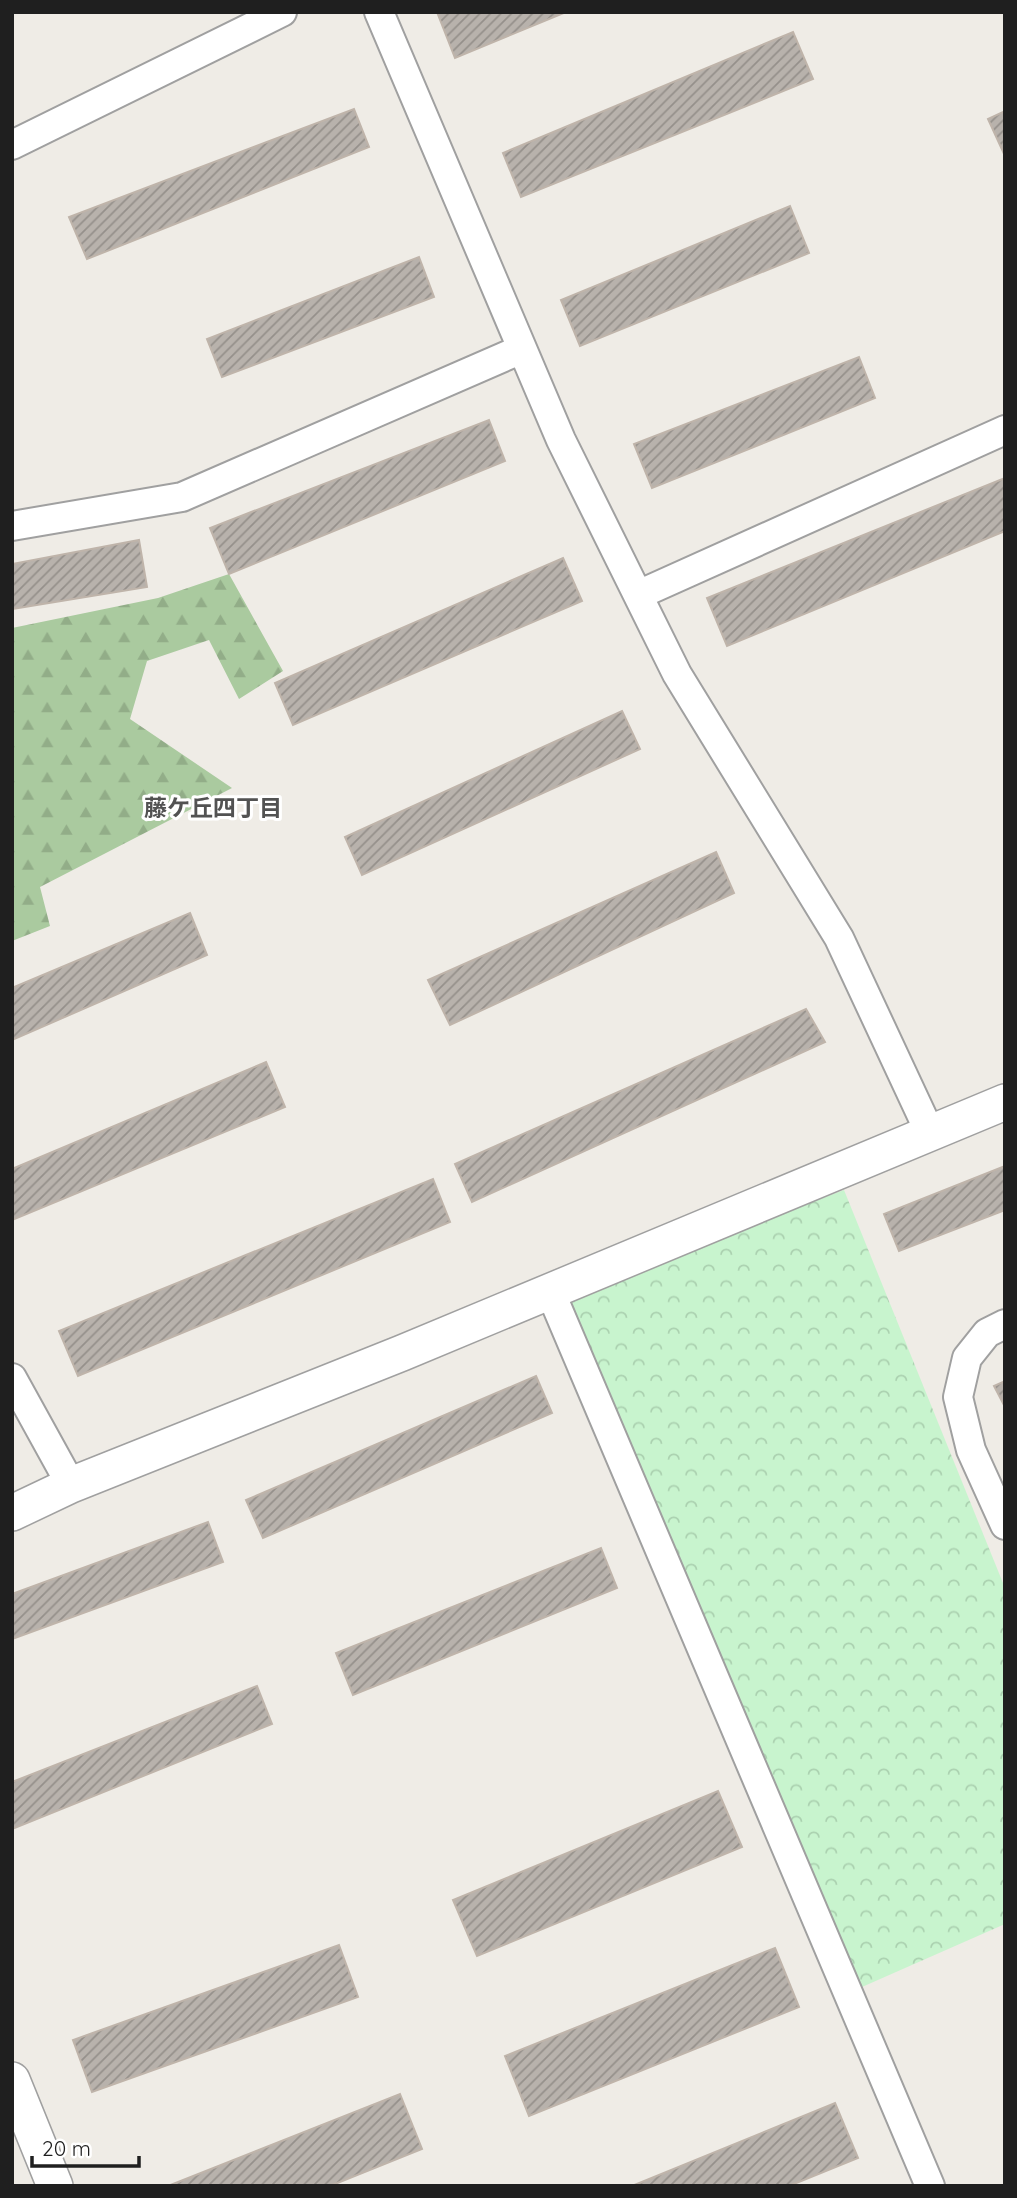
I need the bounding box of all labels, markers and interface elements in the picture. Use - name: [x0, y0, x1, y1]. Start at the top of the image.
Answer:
- district label: 藤ケ丘四丁目: [144, 793, 282, 822]
- scale bar: [32, 2124, 138, 2168]
- text: 20 m: [42, 2135, 91, 2161]

